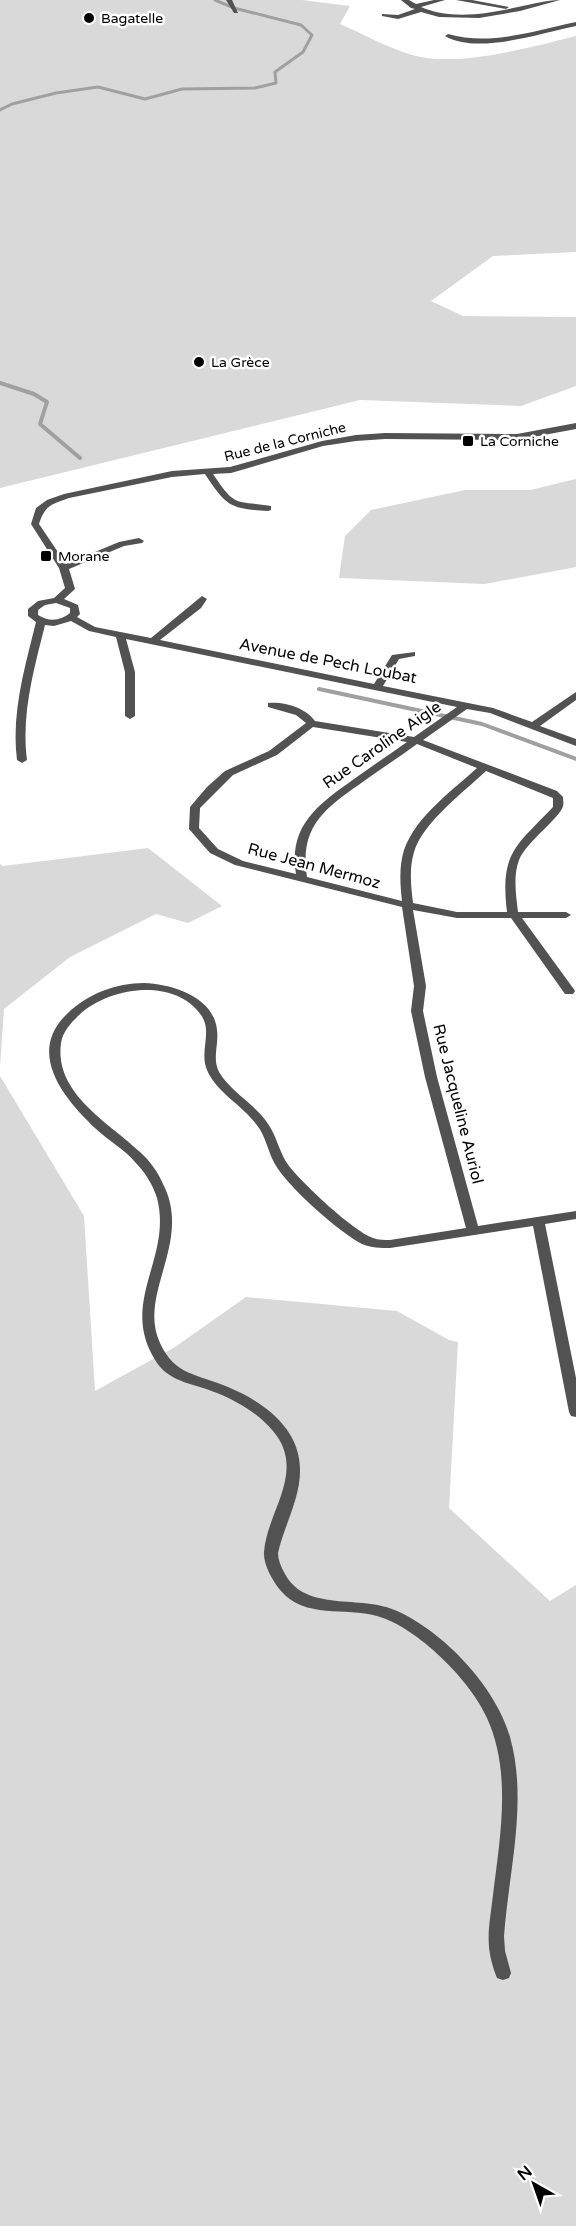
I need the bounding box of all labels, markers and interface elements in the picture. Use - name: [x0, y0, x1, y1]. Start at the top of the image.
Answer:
- place label: Bagatelle: [101, 10, 163, 27]
- marker: Bagatelle: [82, 11, 96, 25]
- place label: La Grèce: [211, 354, 270, 371]
- marker: La Grèce: [192, 355, 206, 369]
- street label: Rue de la Corniche: [222, 419, 348, 465]
- place label: La Corniche: [480, 433, 559, 450]
- marker: La Corniche: [461, 434, 475, 448]
- place label: Morane: [58, 548, 110, 565]
- marker: Morane: [39, 549, 53, 563]
- street label: Avenue de Pech Loubat: [238, 634, 418, 688]
- street label: Rue Caroline Aigle: [319, 697, 445, 793]
- street label: Rue Jean Mermoz: [245, 839, 383, 893]
- street label: Rue Jacqueline Auriol: [428, 1022, 488, 1186]
- north arrow: [504, 2154, 564, 2214]
- text: N: [514, 2161, 536, 2185]

